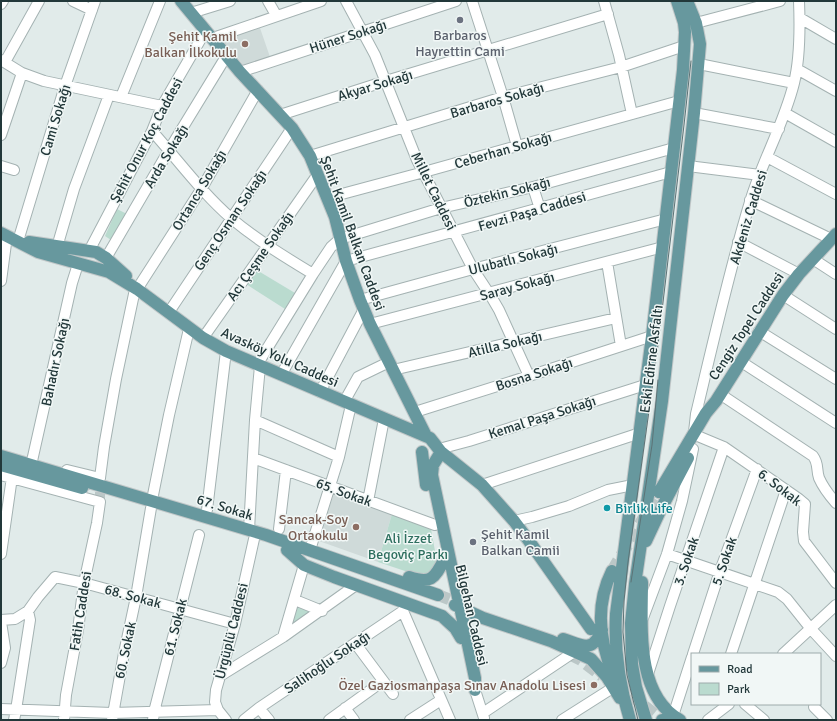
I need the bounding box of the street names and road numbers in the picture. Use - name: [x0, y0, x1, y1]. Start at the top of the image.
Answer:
- street label: Hüner Sokağı: [307, 16, 389, 57]
- street label: Akyar Sokağı: [336, 66, 415, 105]
- street label: Şehit Onur Koç Caddesi: [106, 75, 187, 206]
- street label: Barbaros Sokağı: [448, 79, 546, 122]
- street label: Cami Sokağı: [37, 82, 74, 158]
- street label: Arda Sokağı: [141, 121, 192, 191]
- street label: Ceberhan Sokağı: [452, 128, 554, 173]
- street label: Ortanca Sokağı: [169, 147, 230, 234]
- street label: Millet Caddesi: [407, 149, 460, 233]
- street label: Şehit Kamil Balkan Caddesi: [317, 153, 388, 313]
- street label: Genç Osman Sokağı: [190, 167, 270, 274]
- street label: Akdeniz Caddesi: [726, 168, 771, 266]
- street label: Öztekin Sokağı: [462, 173, 552, 211]
- street label: Fevzi Paşa Caddesi: [476, 188, 588, 235]
- street label: Acı Çeşme Sokağı: [223, 208, 298, 304]
- street label: Ulubatlı Sokağı: [467, 240, 560, 279]
- street label: Saray Sokağı: [478, 268, 556, 305]
- street label: Cengiz Topel Caddesi: [705, 269, 788, 383]
- street label: Eski Edirne Asfaltı: [636, 304, 667, 414]
- street label: Bahadır Sokağı: [38, 316, 73, 408]
- street label: Avasköy Yolu Caddesi: [218, 324, 341, 391]
- street label: Atilla Sokağı: [466, 328, 544, 361]
- street label: Bosna Sokağı: [493, 354, 575, 395]
- street label: Kemal Paşa Sokağı: [486, 392, 598, 443]
- street label: 6. Sokak: [755, 465, 805, 510]
- street label: 65. Sokak: [314, 475, 374, 510]
- street label: 67. Sokak: [195, 491, 255, 524]
- street label: 3. Sokak: [670, 535, 703, 588]
- street label: 5. Sokak: [708, 535, 741, 588]
- street label: Bilgehan Caddesi: [452, 563, 491, 667]
- street label: Fatih Caddesi: [66, 570, 95, 652]
- street label: 68. Sokak: [103, 581, 163, 612]
- street label: Ürgüplü Caddesi: [211, 581, 252, 681]
- street label: 61. Sokak: [160, 597, 191, 657]
- street label: 60. Sokak: [111, 620, 140, 680]
- street label: Salihoğlu Sokağı: [281, 627, 373, 697]

